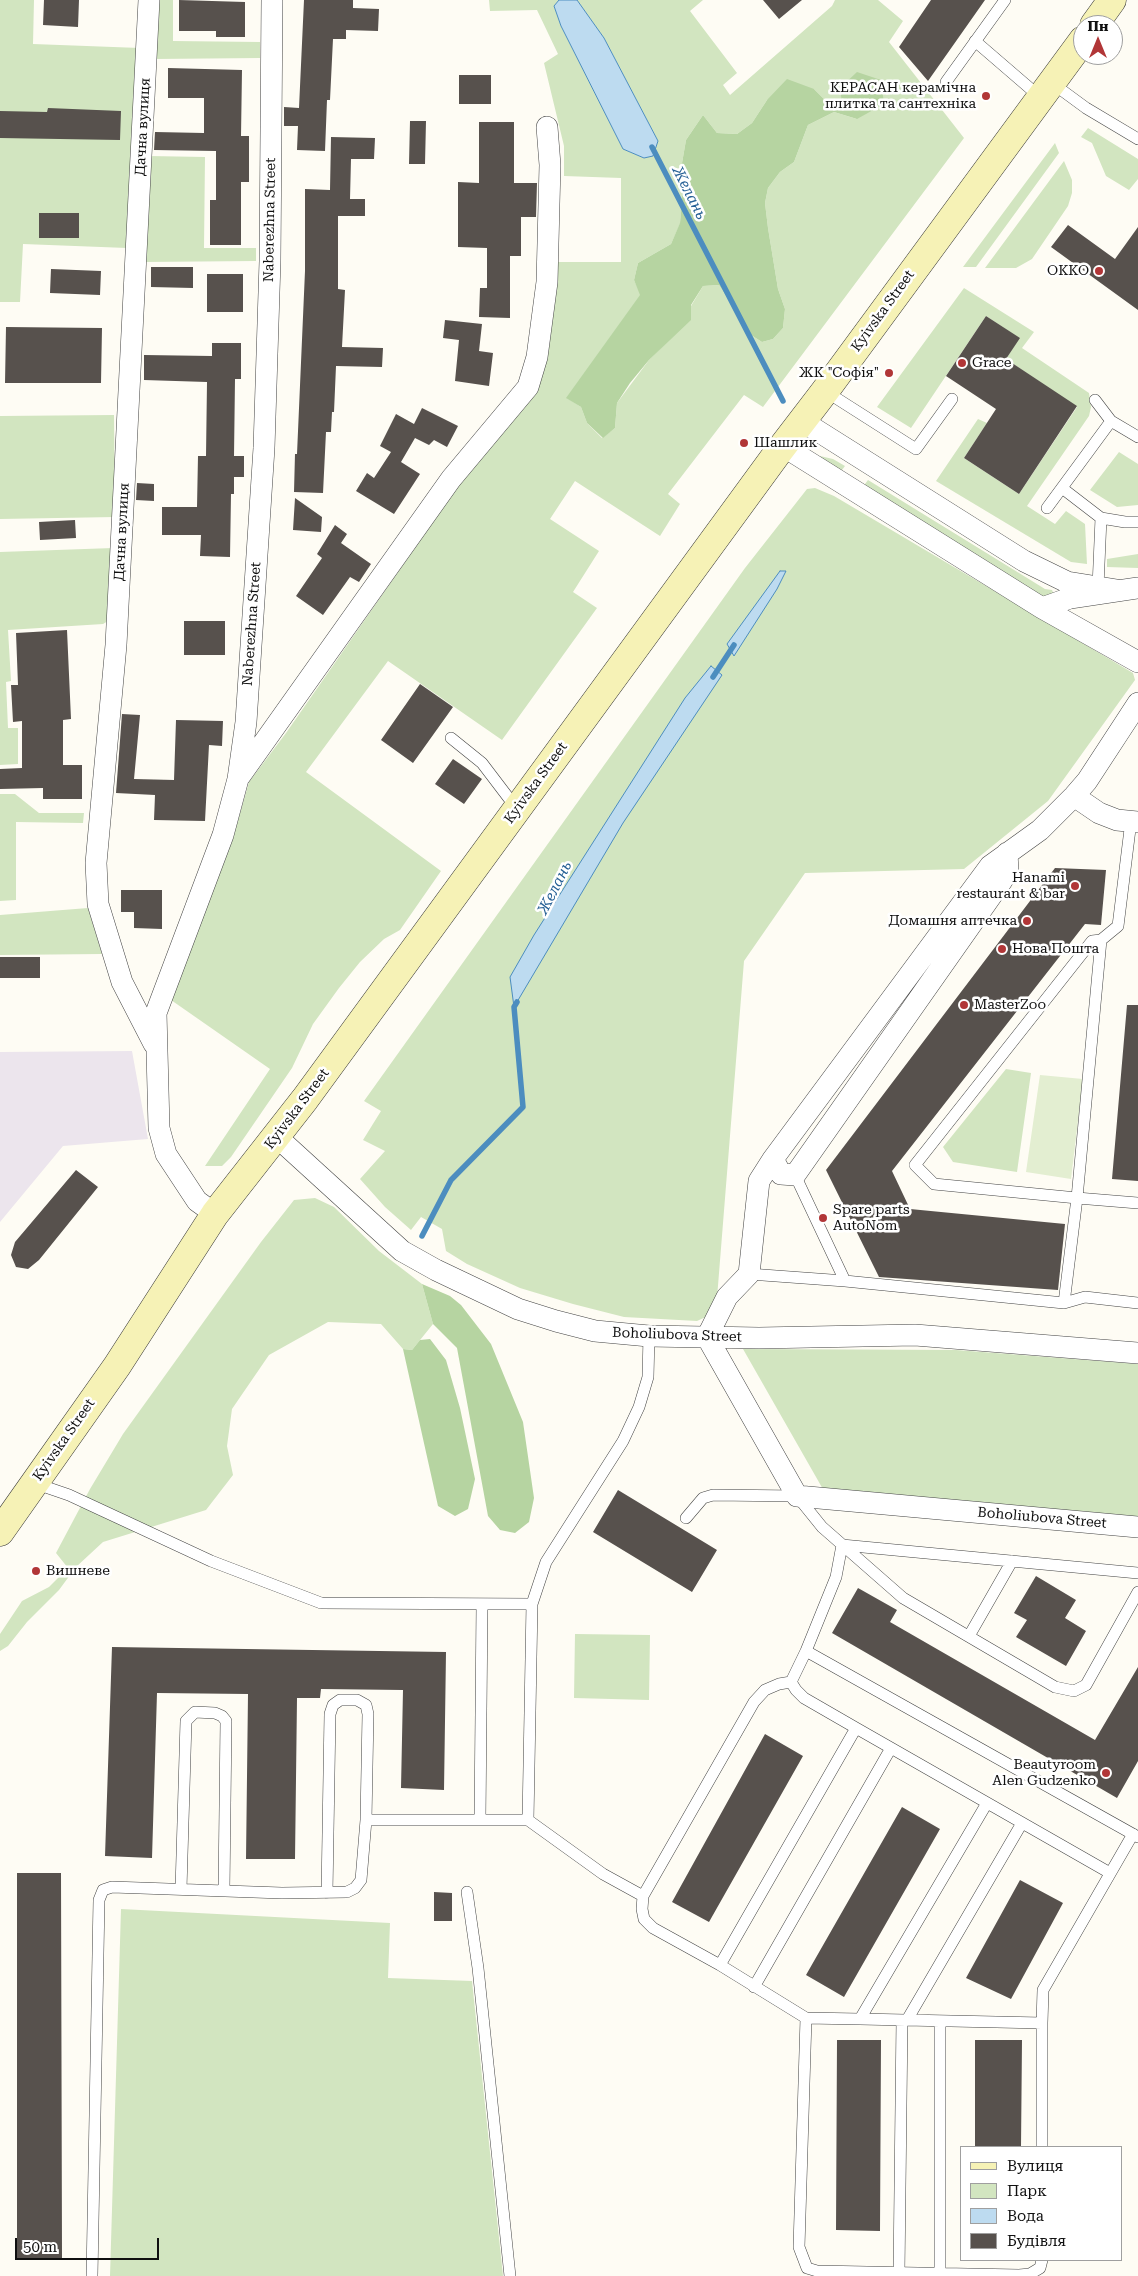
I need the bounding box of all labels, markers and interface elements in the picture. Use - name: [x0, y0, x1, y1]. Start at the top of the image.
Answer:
- north arrow: [1073, 15, 1123, 65]
- text: Пн: [1088, 18, 1108, 34]
- street label: Дачна вулиця: [132, 77, 154, 177]
- place label: КЕРАСАН керамічна плитка та сантехніка: [825, 80, 976, 112]
- marker: КЕРАСАН керамічна плитка та сантехніка: [980, 90, 992, 102]
- street label: Naberezhna Street: [261, 158, 279, 282]
- water label: Желань: [668, 163, 710, 223]
- place label: OKKO: [1047, 263, 1089, 279]
- marker: OKKO: [1093, 265, 1105, 277]
- street label: Kyivska Street: [848, 267, 918, 355]
- place label: Grace: [972, 355, 1012, 371]
- marker: Grace: [956, 357, 968, 369]
- place label: ЖК "Софія": [799, 365, 879, 381]
- marker: ЖК "Софія": [883, 367, 895, 379]
- place label: Шашлик: [754, 435, 817, 451]
- marker: Шашлик: [738, 437, 750, 449]
- street label: Дачна вулиця: [111, 482, 133, 582]
- street label: Naberezhna Street: [239, 561, 265, 687]
- street label: Kyivska Street: [501, 739, 571, 827]
- water label: Желань: [534, 858, 576, 918]
- place label: Hanami restaurant & bar: [956, 870, 1065, 902]
- marker: Hanami restaurant & bar: [1069, 880, 1081, 892]
- place label: Домашня аптечка: [889, 913, 1017, 929]
- marker: Домашня аптечка: [1021, 915, 1033, 927]
- place label: Нова Пошта: [1012, 941, 1099, 957]
- marker: Нова Пошта: [996, 943, 1008, 955]
- place label: MasterZoo: [974, 997, 1046, 1013]
- marker: MasterZoo: [958, 999, 970, 1011]
- street label: Kyivska Street: [261, 1065, 333, 1153]
- place label: Spare parts AutoNom: [833, 1202, 910, 1234]
- marker: Spare parts AutoNom: [817, 1212, 829, 1224]
- street label: Boholiubova Street: [612, 1324, 742, 1346]
- street label: Kyivska Street: [29, 1396, 99, 1484]
- street label: Boholiubova Street: [977, 1504, 1107, 1532]
- place label: Вишневе: [46, 1563, 110, 1579]
- marker: Вишневе: [30, 1565, 42, 1577]
- place label: Beautyroom Alen Gudzenko: [992, 1757, 1096, 1790]
- marker: Beautyroom Alen Gudzenko: [1100, 1767, 1112, 1779]
- legend: [960, 2146, 1123, 2261]
- text: Вулиця: [1007, 2157, 1063, 2175]
- text: Парк: [1007, 2182, 1047, 2200]
- text: Вода: [1007, 2207, 1044, 2225]
- scale bar: [18, 2228, 161, 2260]
- text: Будівля: [1007, 2232, 1066, 2250]
- text: 50 m: [23, 2238, 57, 2256]

